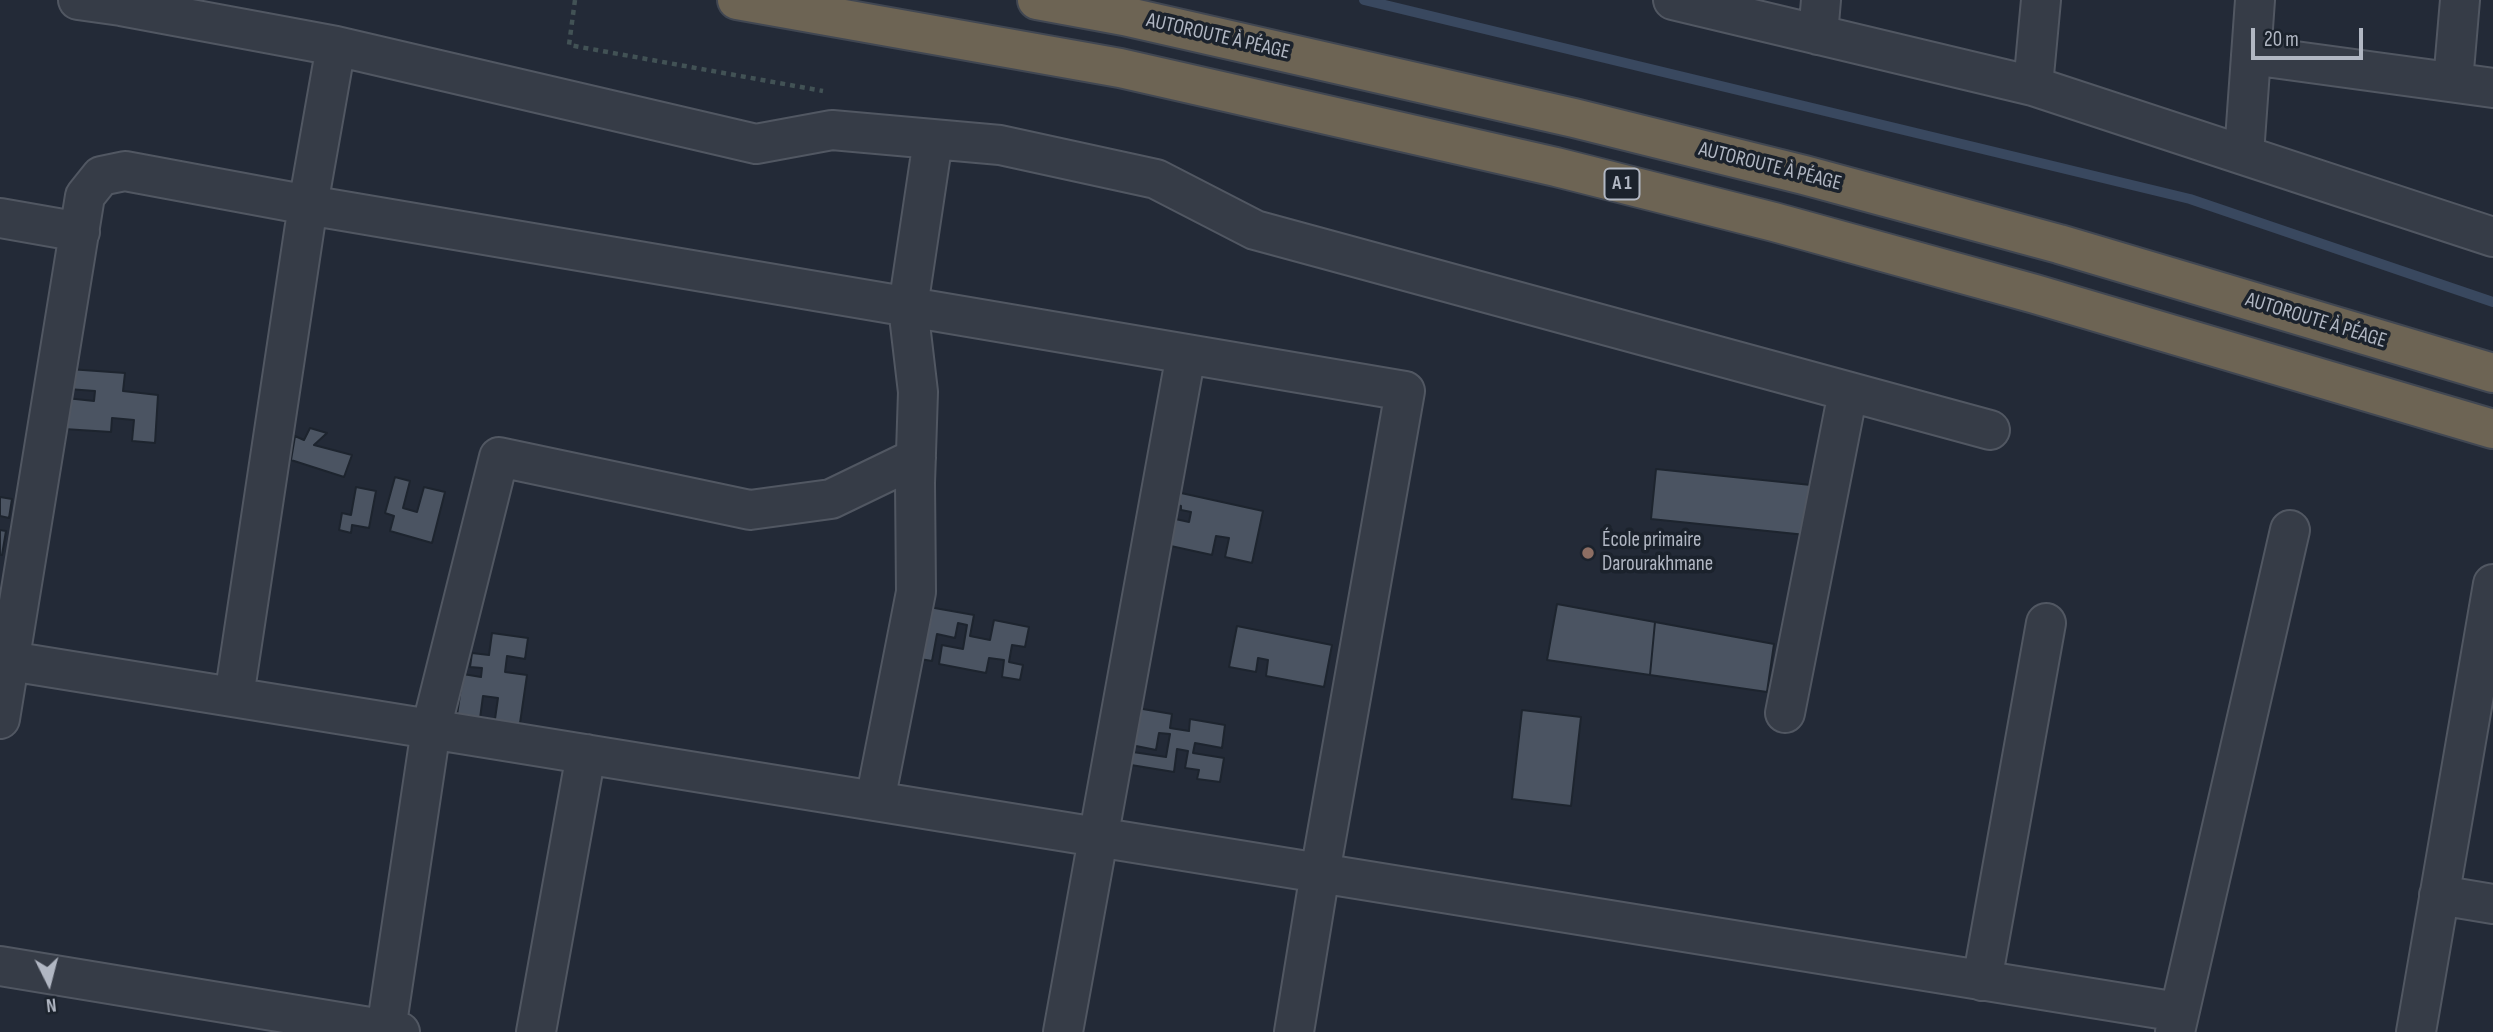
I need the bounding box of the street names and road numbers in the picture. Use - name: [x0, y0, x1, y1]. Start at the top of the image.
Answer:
- street label: AUTOROUTE À PÉAGE: [1144, 8, 1292, 66]
- street label: AUTOROUTE À PÉAGE: [1696, 137, 1844, 197]
- road number: A 1: [1604, 168, 1640, 200]
- street label: AUTOROUTE À PÉAGE: [2242, 288, 2390, 354]

